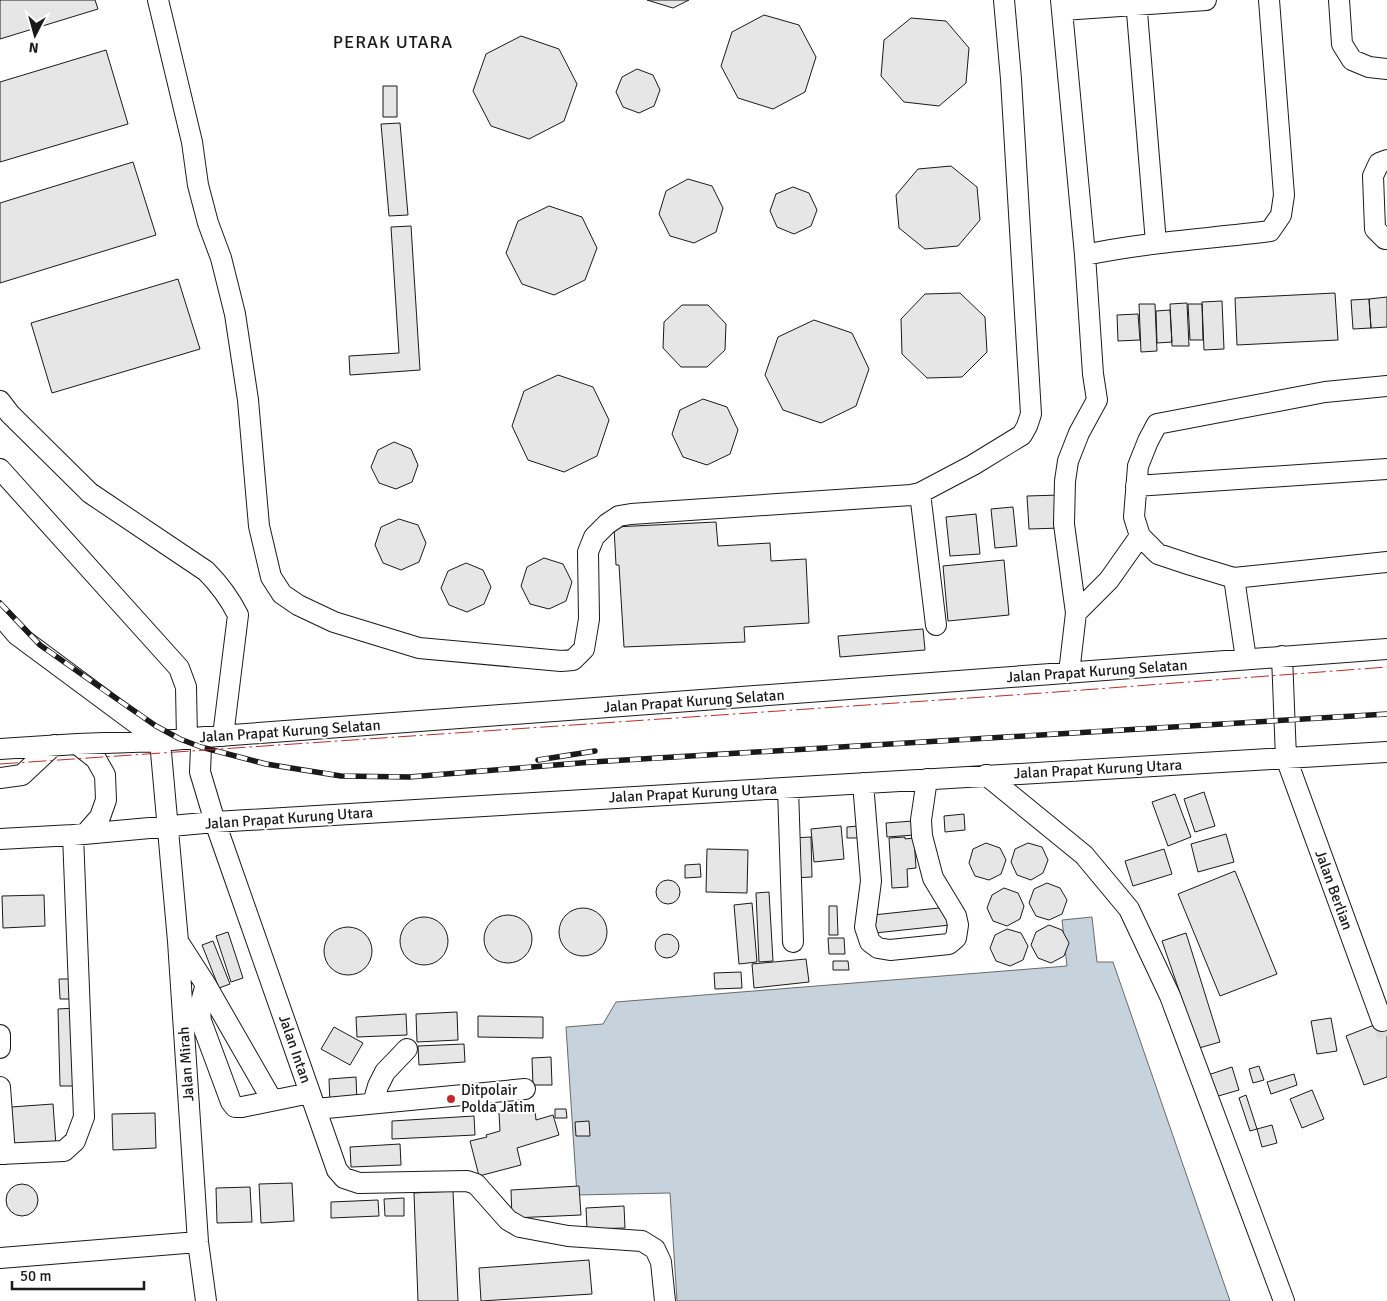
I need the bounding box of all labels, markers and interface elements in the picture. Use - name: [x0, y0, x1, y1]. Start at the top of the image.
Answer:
- north arrow: [10, 10, 60, 60]
- district label: PERAK UTARA: [333, 31, 453, 53]
- text: N: [28, 38, 39, 56]
- street label: Jalan Prapat Kurung Selatan: [1006, 656, 1188, 686]
- street label: Jalan Prapat Kurung Selatan: [603, 686, 785, 716]
- street label: Jalan Prapat Kurung Selatan: [199, 716, 381, 746]
- street label: Jalan Prapat Kurung Utara: [1013, 756, 1183, 782]
- street label: Jalan Prapat Kurung Utara: [608, 780, 778, 806]
- street label: Jalan Prapat Kurung Utara: [204, 803, 374, 833]
- street label: Jalan Berlian: [1311, 848, 1357, 932]
- street label: Jalan Intan: [275, 1012, 315, 1086]
- street label: Jalan Mirah: [174, 1026, 198, 1102]
- place label: Ditpolair Polda Jatim: [461, 1081, 535, 1116]
- marker: Ditpolair Polda Jatim: [445, 1093, 457, 1105]
- scale bar: [12, 1258, 145, 1290]
- text: 50 m: [20, 1267, 51, 1285]

